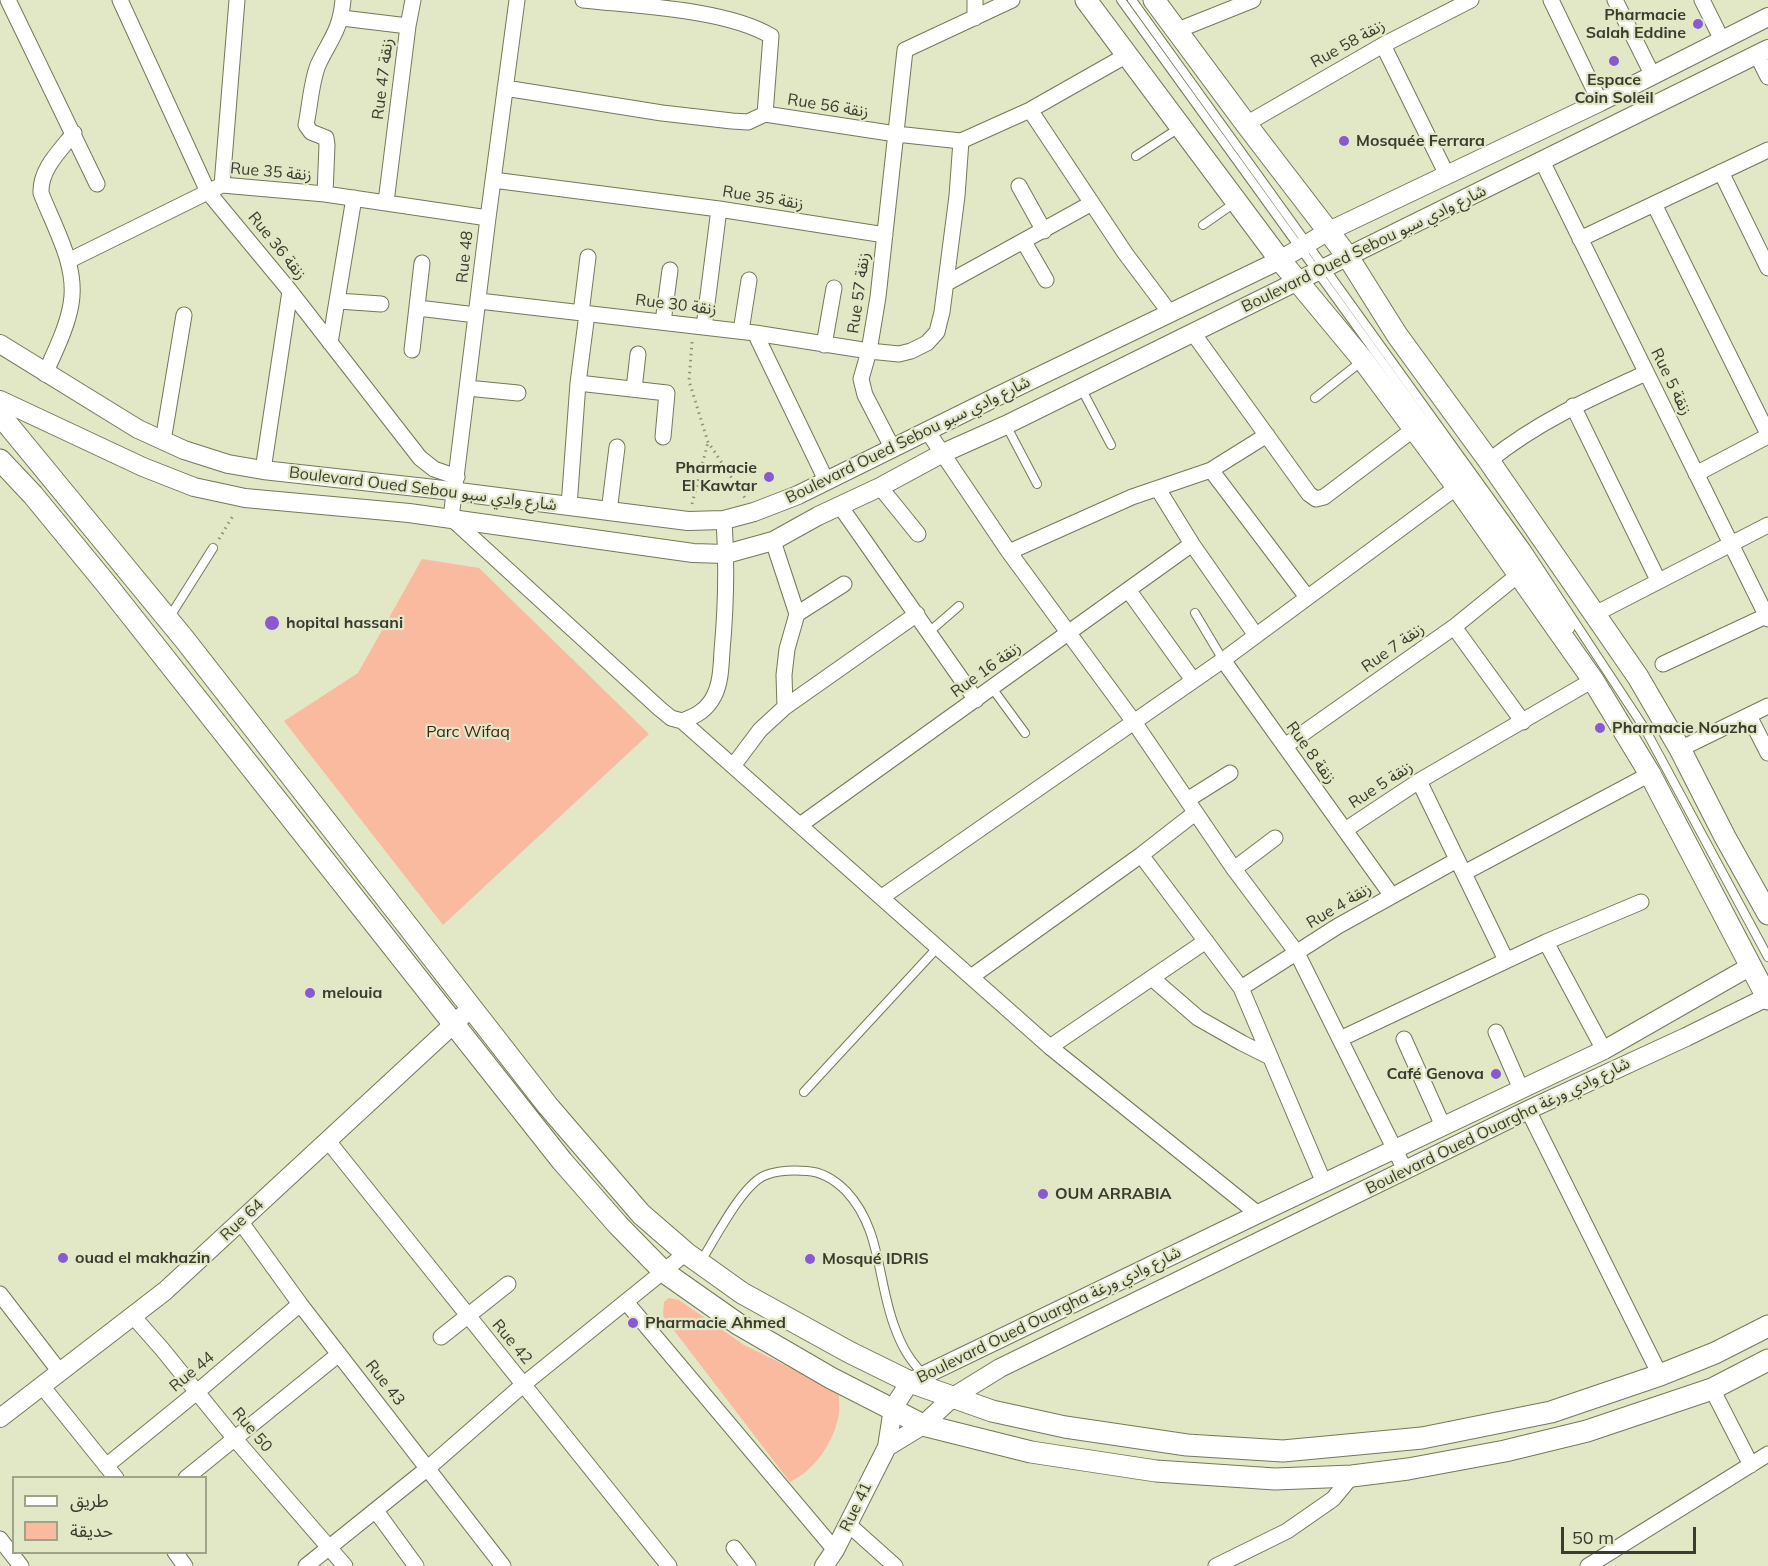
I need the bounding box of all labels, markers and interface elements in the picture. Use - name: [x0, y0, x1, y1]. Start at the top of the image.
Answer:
- place label: Pharmacie Salah Eddine: [1586, 5, 1686, 43]
- street label: Rue 58 زنقة: [1308, 16, 1388, 72]
- marker: Pharmacie Salah Eddine: [1691, 17, 1705, 31]
- street label: Rue 47 زنقة: [368, 37, 398, 121]
- marker: Espace Coin Soleil: [1607, 54, 1621, 68]
- place label: Espace Coin Soleil: [1574, 70, 1654, 108]
- street label: Rue 56 زنقة: [786, 90, 870, 122]
- place label: Mosquée Ferrara: [1356, 131, 1485, 151]
- marker: Mosquée Ferrara: [1337, 134, 1351, 148]
- street label: Rue 35 زنقة: [229, 159, 313, 185]
- street label: Boulevard Oued Sebou شارع وادي سبو: [1239, 181, 1489, 317]
- street label: Rue 35 زنقة: [721, 182, 805, 214]
- street label: Rue 36 زنقة: [244, 208, 310, 284]
- street label: Rue 48: [453, 230, 477, 284]
- street label: Rue 57 زنقة: [844, 251, 874, 335]
- street label: Rue 30 زنقة: [634, 290, 718, 320]
- street label: Rue 5 زنقة: [1647, 345, 1695, 419]
- street label: Boulevard Oued Sebou شارع وادي سبو: [783, 372, 1033, 508]
- place label: Pharmacie El Kawtar: [675, 458, 757, 496]
- street label: Boulevard Oued Sebou شارع وادي سبو: [288, 463, 558, 515]
- marker: Pharmacie El Kawtar: [762, 470, 776, 484]
- place label: hopital hassani: [286, 613, 403, 633]
- marker: hopital hassani: [263, 614, 281, 632]
- street label: Rue 7 زنقة: [1358, 619, 1428, 677]
- street label: Rue 16 زنقة: [947, 638, 1025, 702]
- street label: Rue 8 زنقة: [1282, 718, 1340, 788]
- place label: Pharmacie Nouzha: [1612, 718, 1757, 738]
- marker: Pharmacie Nouzha: [1593, 721, 1607, 735]
- park label: Parc Wifaq: [426, 722, 510, 742]
- street label: Rue 5 زنقة: [1345, 757, 1417, 813]
- street label: Rue 4 زنقة: [1303, 879, 1375, 933]
- place label: melouia: [322, 983, 382, 1003]
- marker: melouia: [303, 986, 317, 1000]
- street label: Boulevard Oued Ouargha شارع وادي ورغة: [1363, 1053, 1633, 1199]
- place label: Café Genova: [1387, 1064, 1484, 1084]
- marker: Café Genova: [1489, 1067, 1503, 1081]
- place label: OUM ARRABIA: [1055, 1184, 1172, 1204]
- marker: OUM ARRABIA: [1036, 1187, 1050, 1201]
- street label: Rue 64: [216, 1195, 268, 1245]
- street label: Boulevard Oued Ouargha شارع وادي ورغة: [914, 1242, 1184, 1388]
- place label: ouad el makhazin: [75, 1248, 211, 1268]
- place label: Mosqué IDRIS: [822, 1249, 929, 1269]
- marker: ouad el makhazin: [56, 1251, 70, 1265]
- marker: Mosqué IDRIS: [803, 1252, 817, 1266]
- place label: Pharmacie Ahmed: [645, 1313, 786, 1333]
- street label: Rue 42: [488, 1316, 536, 1368]
- marker: Pharmacie Ahmed: [626, 1316, 640, 1330]
- street label: Rue 44: [166, 1348, 218, 1396]
- street label: Rue 43: [361, 1356, 409, 1410]
- street label: Rue 50: [228, 1404, 276, 1456]
- legend: [12, 1476, 207, 1554]
- street label: Rue 41: [836, 1479, 876, 1535]
- text: طريق: [70, 1489, 109, 1512]
- scale bar: [1564, 1515, 1699, 1553]
- text: حديقة: [70, 1519, 113, 1542]
- text: 50 m: [1572, 1526, 1614, 1549]

